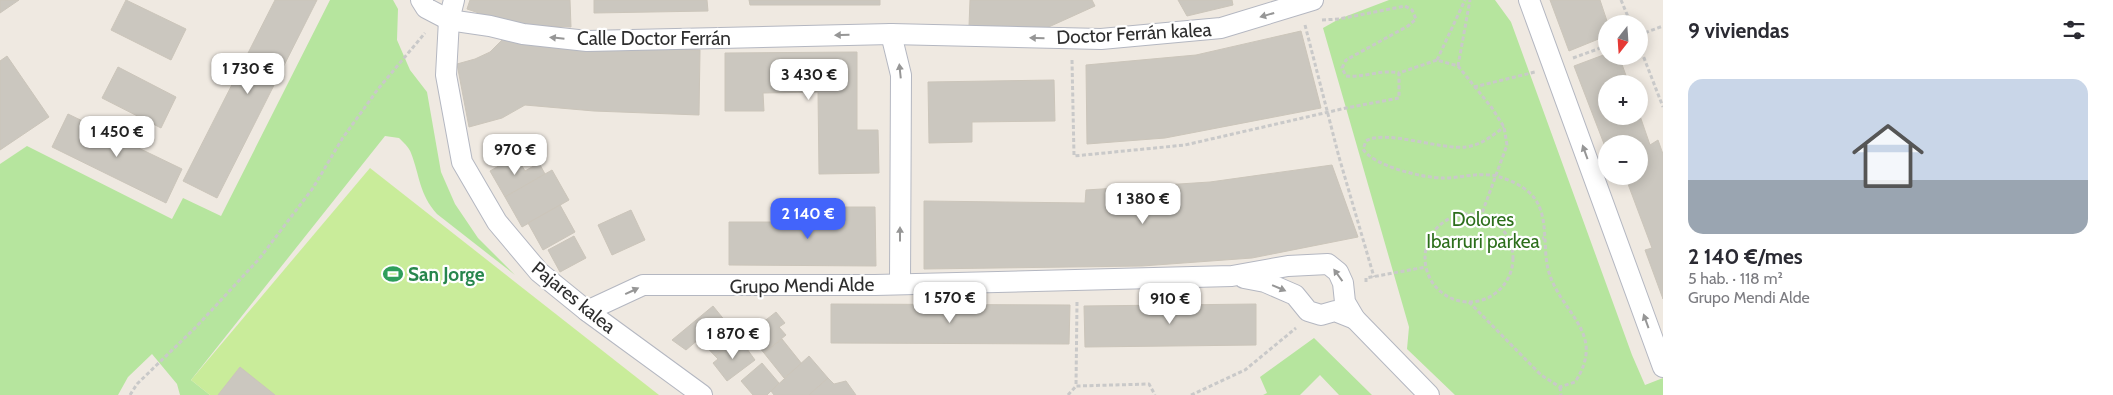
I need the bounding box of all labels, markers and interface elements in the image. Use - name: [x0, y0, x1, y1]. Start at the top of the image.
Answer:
- one-way arrow: [1260, 11, 1275, 19]
- north arrow: [1598, 15, 1648, 65]
- map controls: [1598, 15, 1648, 185]
- icon: filters: [2060, 16, 2088, 44]
- street label: Doctor Ferrán kalea: [1056, 18, 1212, 49]
- text: 9 viviendas: [1688, 18, 1789, 43]
- street label: Calle Doctor Ferrán: [577, 27, 731, 50]
- one-way arrow: [834, 31, 850, 39]
- one-way arrow: [549, 34, 565, 42]
- one-way arrow: [1029, 34, 1045, 42]
- pin: 1 730 €: [202, 52, 294, 95]
- pin: 3 430 €: [763, 58, 855, 101]
- text: 1 730 €: [222, 59, 274, 78]
- one-way arrow: [896, 63, 904, 79]
- text: 3 430 €: [781, 65, 837, 84]
- button: +: [1598, 75, 1648, 125]
- icon: home: [1843, 111, 1933, 201]
- pin: 1 450 €: [71, 116, 163, 158]
- text: 1 450 €: [90, 122, 144, 141]
- pin: 970 €: [480, 134, 550, 176]
- button: −: [1598, 135, 1648, 185]
- text: 970 €: [494, 140, 536, 159]
- one-way arrow: [1581, 144, 1588, 159]
- pin: 1 380 €: [1097, 182, 1189, 225]
- text: 1 380 €: [1117, 189, 1169, 208]
- pin: 2 140 €: [762, 198, 854, 240]
- text: 2 140 €: [781, 204, 835, 223]
- park label: Dolores Ibarruri parkea: [1426, 208, 1540, 253]
- one-way arrow: [896, 225, 904, 241]
- text: 2 140 €/mes: [1688, 244, 1803, 269]
- street label: Pajares kalea: [527, 257, 620, 338]
- sports icon: San Jorge: [382, 263, 404, 285]
- place label: San Jorge: [408, 263, 485, 286]
- one-way arrow: [1333, 268, 1343, 282]
- text: 5 hab. · 118 m²: [1688, 269, 1783, 288]
- street label: Grupo Mendi Alde: [730, 273, 875, 298]
- pin: 1 570 €: [904, 282, 996, 324]
- pin: 910 €: [1135, 282, 1205, 325]
- one-way arrow: [1272, 285, 1286, 293]
- one-way arrow: [624, 287, 639, 295]
- text: 1 570 €: [924, 288, 976, 307]
- text: Grupo Mendi Alde: [1688, 288, 1810, 307]
- text: 910 €: [1150, 289, 1190, 308]
- one-way arrow: [1642, 313, 1650, 328]
- pin: 1 870 €: [687, 318, 779, 360]
- text: 1 870 €: [707, 324, 759, 343]

